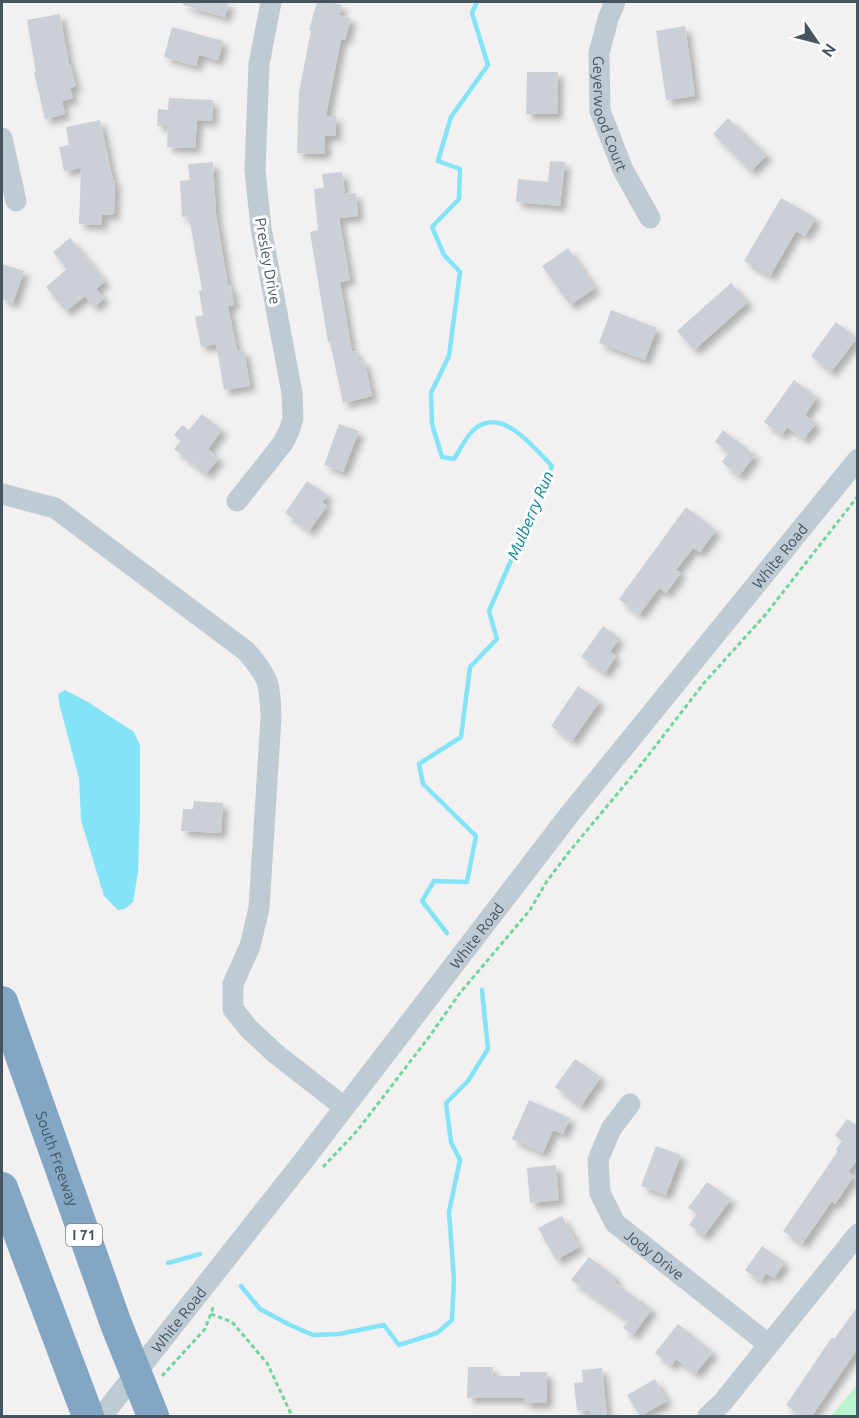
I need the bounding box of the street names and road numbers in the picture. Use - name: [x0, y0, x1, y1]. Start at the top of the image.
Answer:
- street label: Geyerwood Court: [591, 56, 631, 174]
- street label: Presley Drive: [252, 216, 284, 306]
- street label: White Road: [748, 520, 811, 592]
- street label: White Road: [446, 899, 507, 972]
- street label: South Freeway: [33, 1109, 82, 1208]
- road number: I 71: [66, 1224, 102, 1246]
- street label: Jody Drive: [621, 1226, 688, 1283]
- street label: White Road: [147, 1283, 209, 1355]

